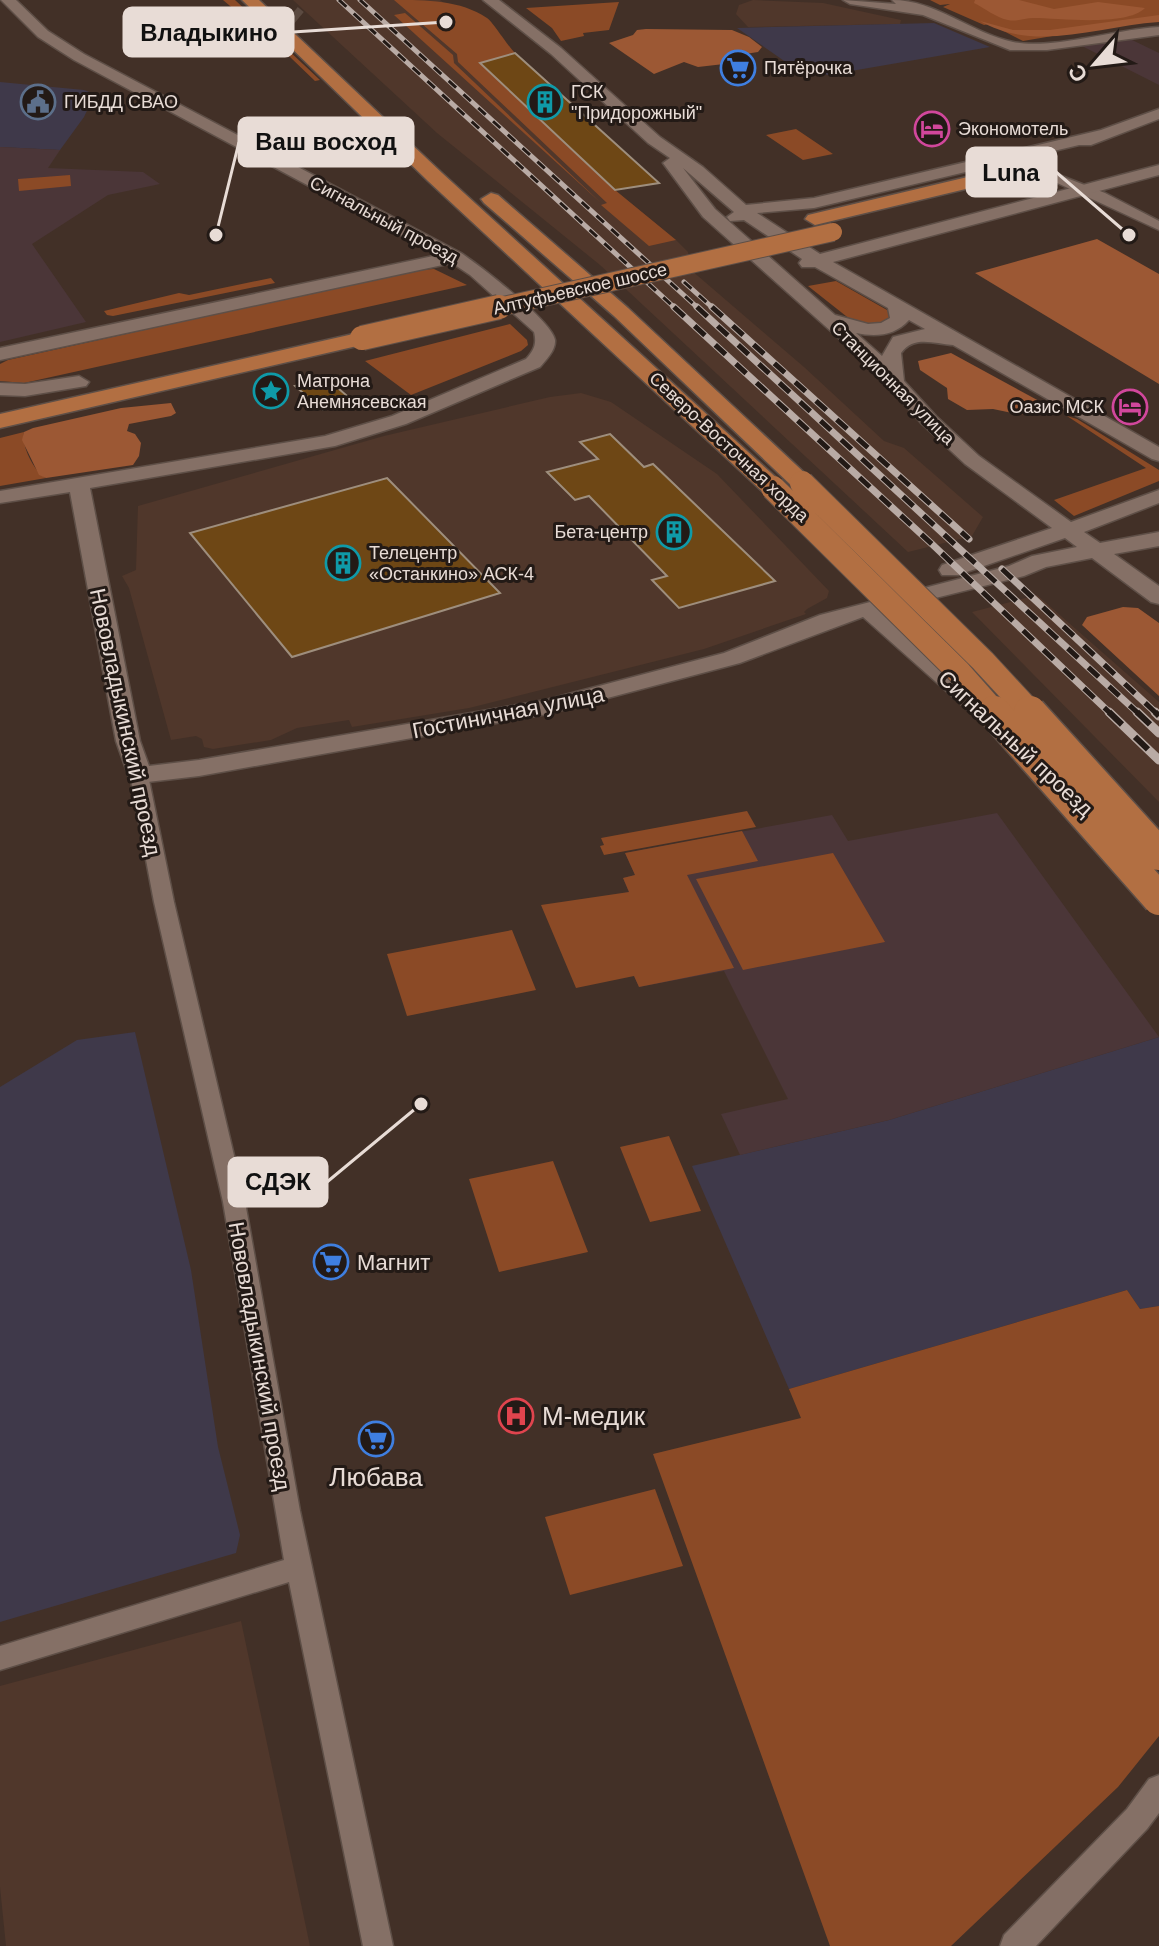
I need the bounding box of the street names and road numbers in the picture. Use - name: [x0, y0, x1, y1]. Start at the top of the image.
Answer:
- street label: Сигнальный проезд: [306, 172, 462, 268]
- street label: Алтуфьевское шоссе: [491, 259, 669, 319]
- street label: Станционная улица: [827, 317, 959, 449]
- street label: Северо-Восточная хорда: [645, 368, 813, 527]
- street label: Нововладыкинский проезд: [85, 586, 166, 858]
- street label: Сигнальный проезд: [933, 665, 1098, 821]
- street label: Гостиничная улица: [410, 681, 607, 743]
- street label: Нововладыкинский проезд: [224, 1220, 296, 1493]

